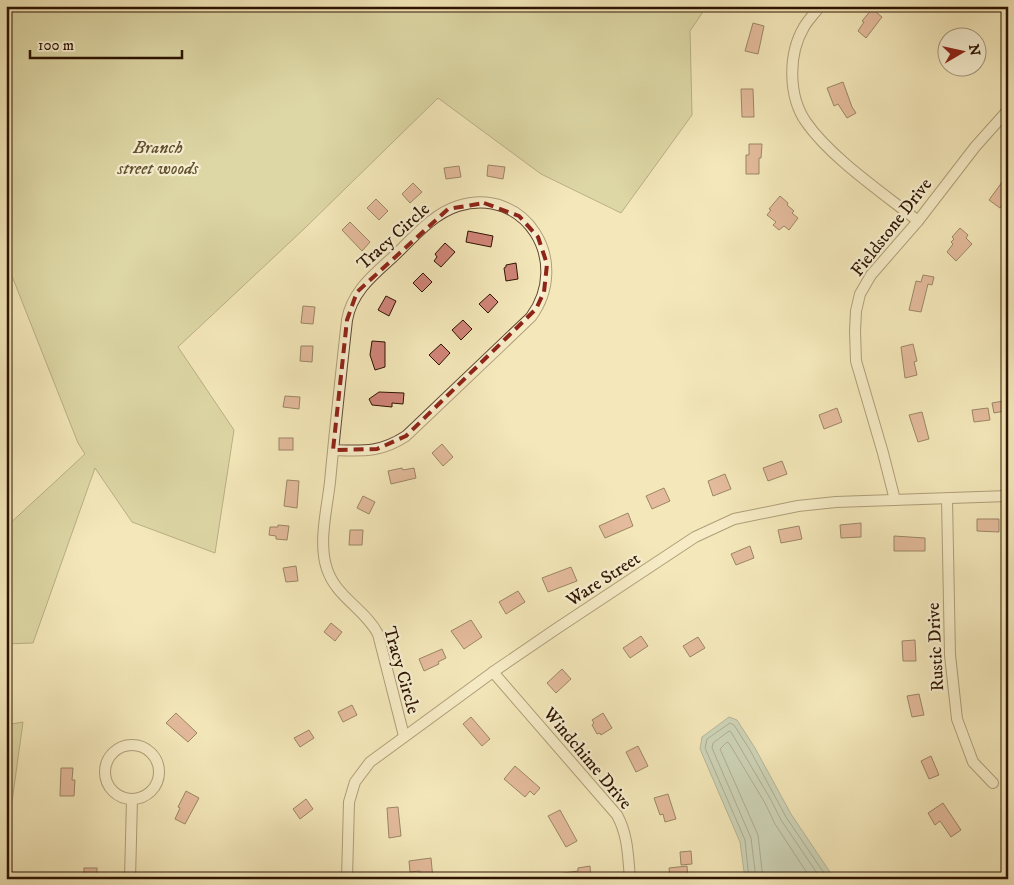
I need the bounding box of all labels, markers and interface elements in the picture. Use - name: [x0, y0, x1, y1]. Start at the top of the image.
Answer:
- scale bar: [30, 28, 182, 60]
- north arrow: [936, 28, 986, 78]
- text: 100 m: [38, 36, 74, 55]
- text: N: [964, 43, 984, 58]
- park label: Branch street woods: [117, 137, 199, 180]
- street label: Fieldstone Drive: [847, 174, 937, 281]
- street label: Tracy Circle: [353, 198, 434, 275]
- street label: Ware Street: [562, 548, 645, 612]
- street label: Rustic Drive: [923, 602, 949, 692]
- street label: Tracy Circle: [378, 624, 424, 717]
- street label: Windchime Drive: [538, 702, 636, 814]

